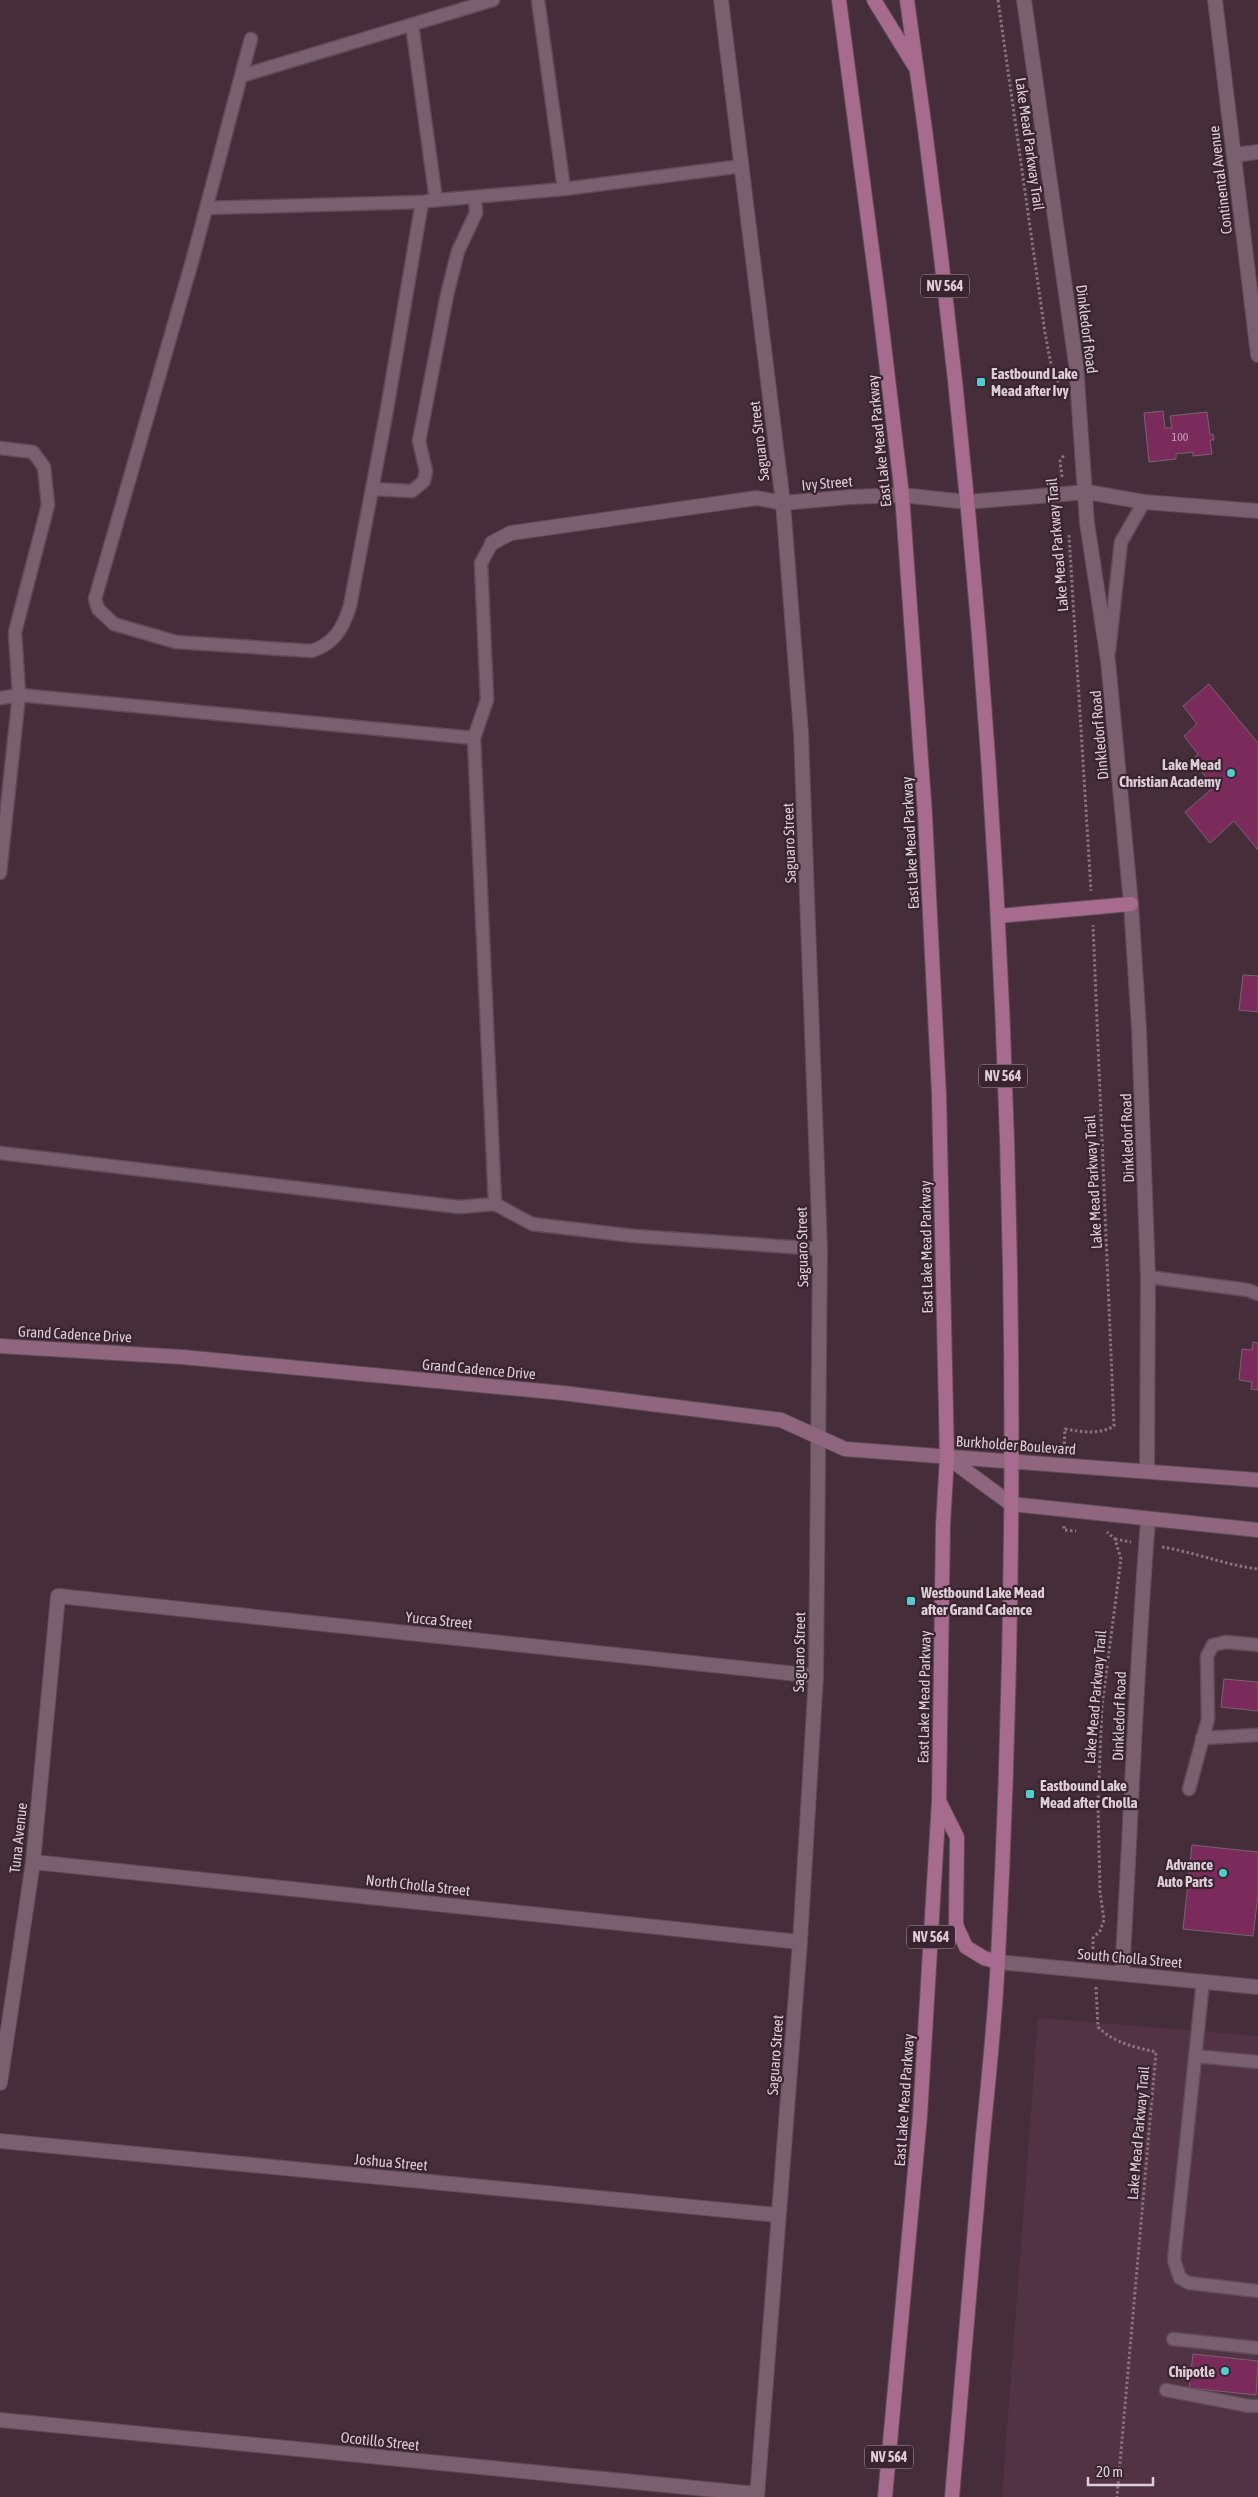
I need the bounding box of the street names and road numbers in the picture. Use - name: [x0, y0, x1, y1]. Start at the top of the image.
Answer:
- street label: Lake Mead Parkway Trail: [1012, 76, 1048, 212]
- street label: Continental Avenue: [1205, 125, 1235, 235]
- road number: NV 564: [921, 274, 969, 298]
- street label: Dinkledorf Road: [1073, 284, 1101, 374]
- street label: East Lake Mead Parkway: [864, 374, 894, 508]
- street label: Saguaro Street: [746, 400, 772, 482]
- street label: Ivy Street: [801, 472, 853, 494]
- street label: Lake Mead Parkway Trail: [1043, 477, 1071, 613]
- street label: Dinkledorf Road: [1087, 690, 1111, 780]
- street label: East Lake Mead Parkway: [898, 776, 922, 910]
- street label: Saguaro Street: [779, 803, 799, 883]
- road number: NV 564: [979, 1064, 1027, 1088]
- street label: Dinkledorf Road: [1117, 1093, 1137, 1183]
- street label: Lake Mead Parkway Trail: [1081, 1115, 1105, 1249]
- street label: East Lake Mead Parkway: [916, 1180, 936, 1314]
- street label: Saguaro Street: [793, 1207, 811, 1287]
- street label: Grand Cadence Drive: [18, 1323, 133, 1345]
- street label: Grand Cadence Drive: [421, 1356, 537, 1382]
- street label: Burkholder Boulevard: [955, 1432, 1077, 1458]
- street label: Yucca Street: [405, 1608, 473, 1632]
- street label: Saguaro Street: [790, 1612, 808, 1692]
- street label: Lake Mead Parkway Trail: [1081, 1629, 1109, 1765]
- street label: East Lake Mead Parkway: [914, 1630, 934, 1764]
- street label: Dinkledorf Road: [1109, 1671, 1129, 1761]
- street label: Tuna Avenue: [6, 1802, 30, 1874]
- street label: North Cholla Street: [365, 1871, 471, 1899]
- road number: NV 564: [907, 1925, 955, 1948]
- street label: South Cholla Street: [1077, 1945, 1183, 1971]
- street label: Saguaro Street: [764, 2014, 786, 2096]
- street label: East Lake Mead Parkway: [891, 2033, 917, 2167]
- street label: Lake Mead Parkway Trail: [1124, 2065, 1152, 2201]
- street label: Joshua Street: [354, 2150, 428, 2174]
- street label: Ocotillo Street: [340, 2428, 420, 2454]
- road number: NV 564: [865, 2446, 913, 2468]

